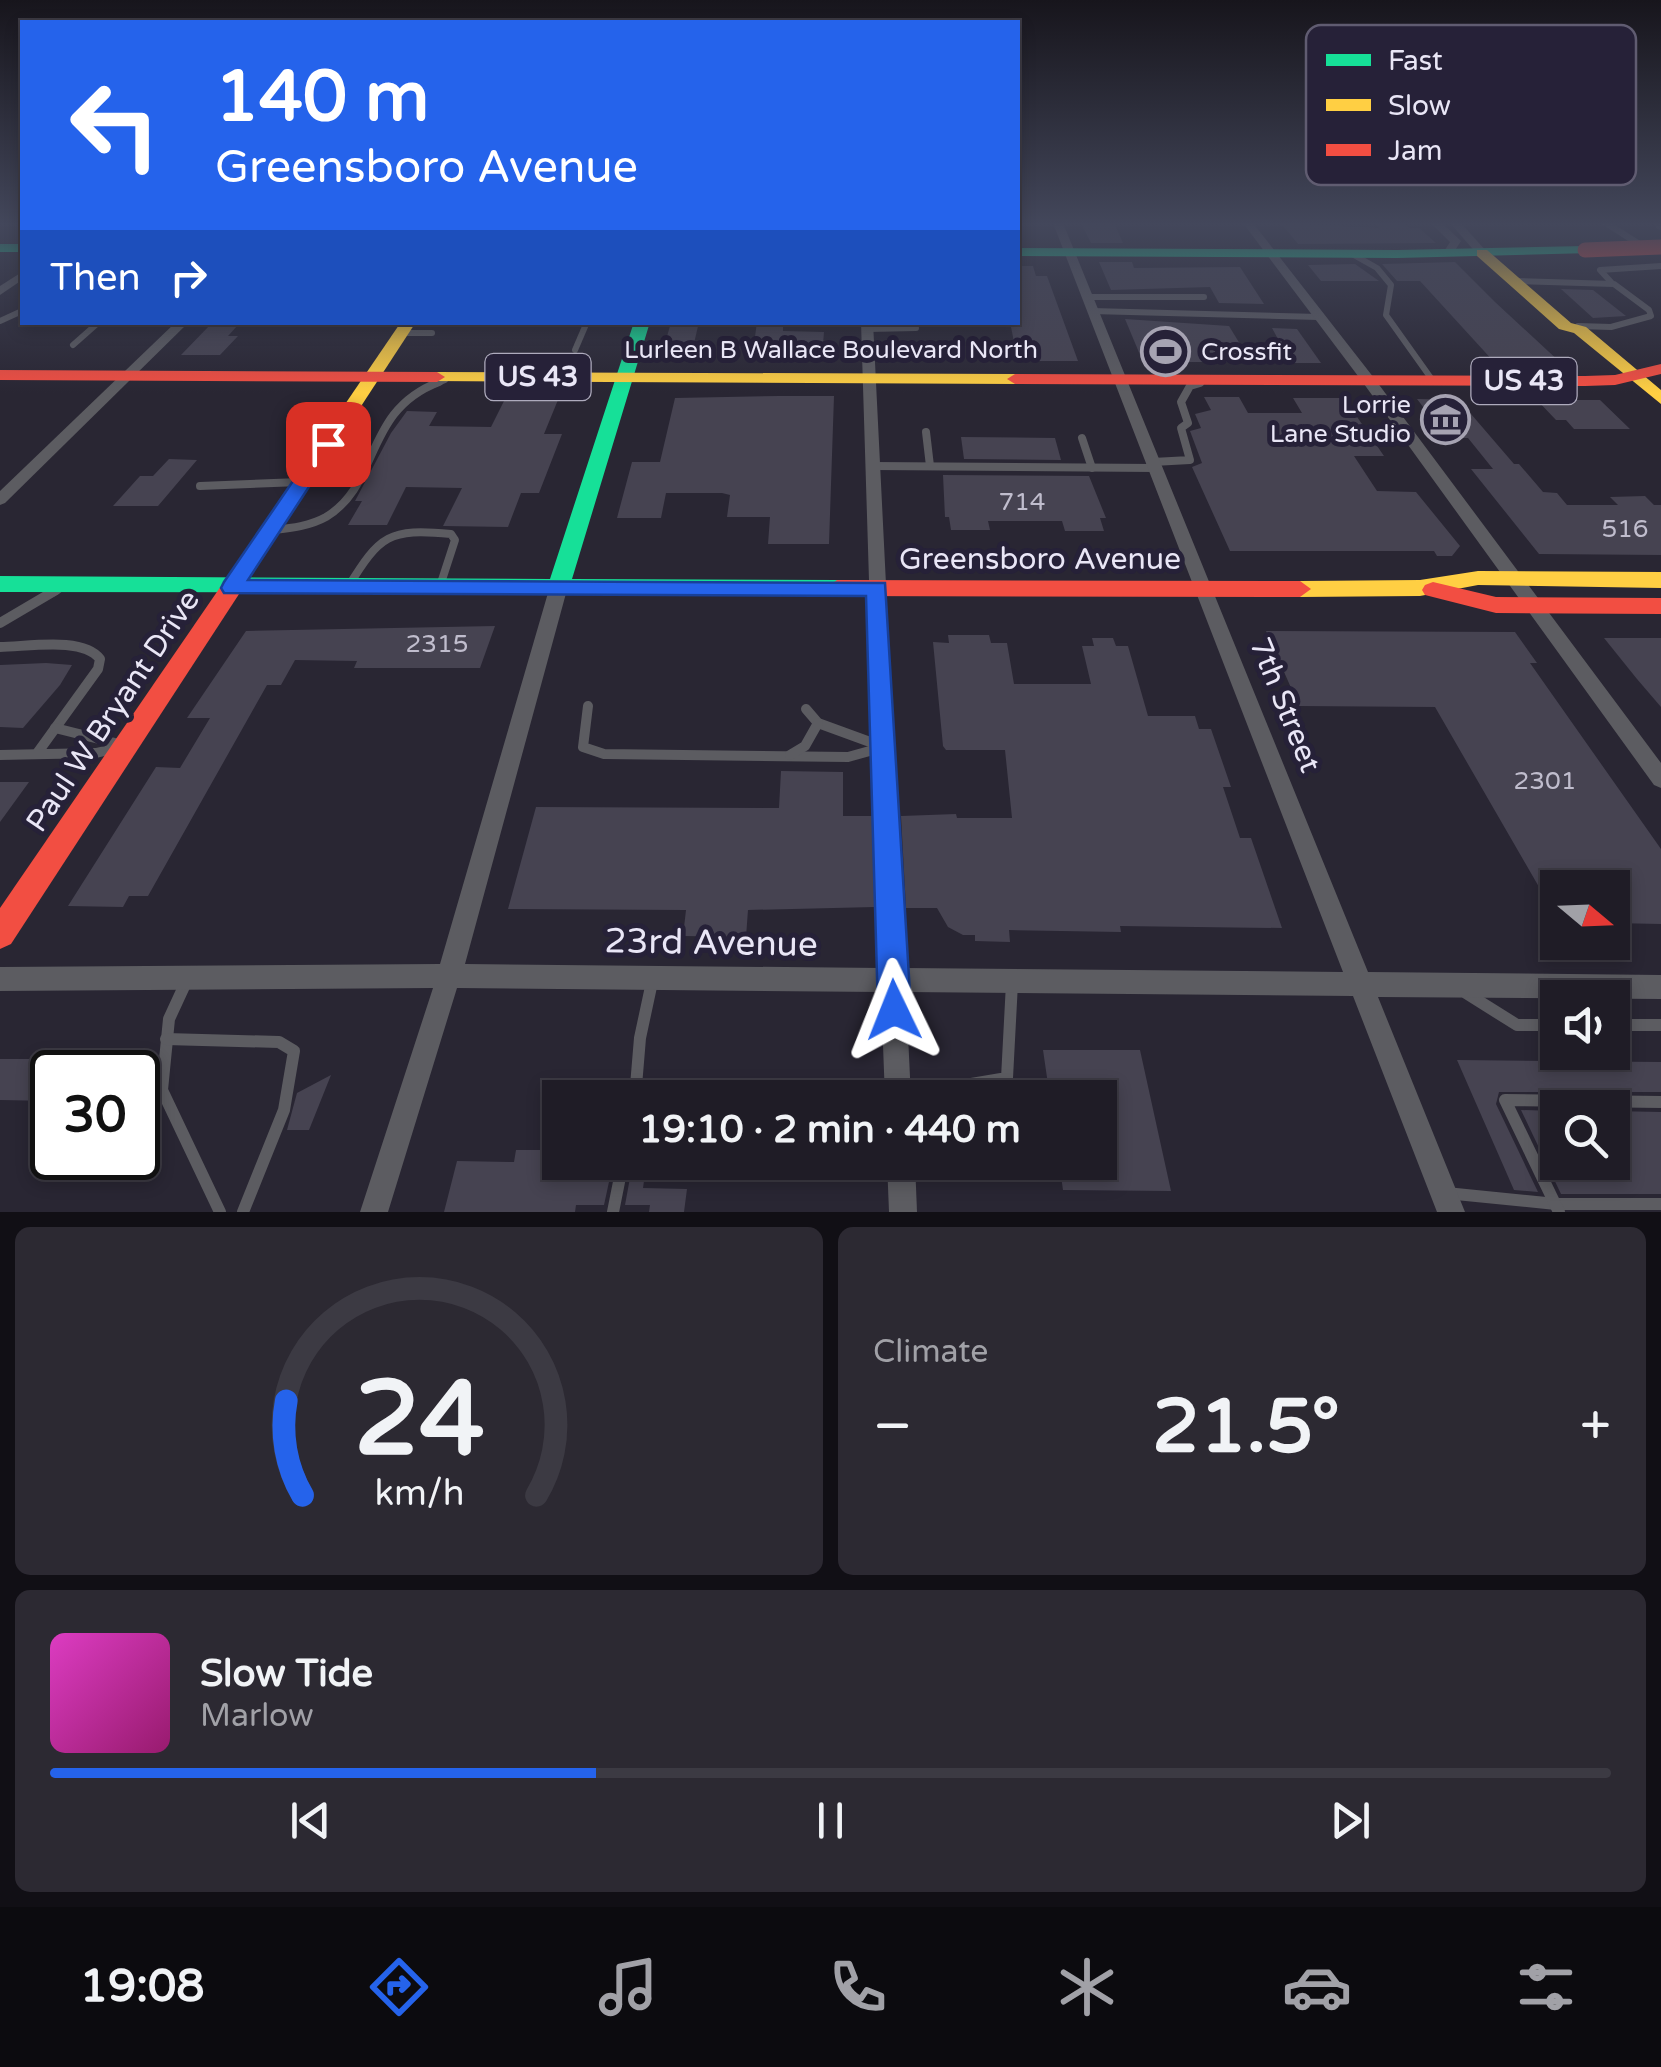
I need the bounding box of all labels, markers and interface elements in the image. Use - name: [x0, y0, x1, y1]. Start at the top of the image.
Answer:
- legend: [1306, 25, 1636, 185]
- text: Fast: [1388, 44, 1443, 78]
- text: 140 m: [215, 56, 429, 140]
- icon: left: [50, 60, 180, 190]
- text: Slow: [1388, 89, 1451, 123]
- text: Jam: [1388, 134, 1443, 168]
- text: Greensboro Avenue: [215, 141, 638, 195]
- icon: right: [161, 250, 216, 305]
- text: Then: [50, 255, 141, 301]
- sports icon: Crossfit: [1140, 326, 1192, 378]
- street label: Lurleen B Wallace Boulevard North: [624, 335, 1038, 365]
- place label: Crossfit: [1201, 337, 1293, 367]
- road number: US 43: [486, 354, 590, 400]
- road number: US 43: [1472, 358, 1576, 404]
- place label: Lorrie Lane Studio: [1270, 390, 1411, 449]
- museum icon: Lorrie Lane Studio: [1420, 393, 1472, 445]
- pin: [286, 402, 371, 487]
- icon: arrive: [301, 417, 356, 472]
- house number: 714: [998, 487, 1046, 517]
- house number: 516: [1601, 514, 1649, 544]
- street label: Greensboro Avenue: [899, 541, 1181, 578]
- street label: Paul W Bryant Drive: [18, 583, 208, 839]
- house number: 2315: [406, 629, 468, 659]
- street label: 7th Street: [1241, 632, 1329, 778]
- house number: 2301: [1514, 766, 1576, 796]
- north arrow: [1540, 870, 1630, 960]
- map controls: [1540, 870, 1630, 1180]
- street label: 23rd Avenue: [604, 920, 818, 966]
- position arrow: [842, 958, 946, 1062]
- button: sound: [1540, 980, 1630, 1070]
- speed limit sign: 30: [30, 1050, 160, 1180]
- button: search: [1540, 1090, 1630, 1180]
- text: 19:10 · 2 min · 440 m: [638, 1107, 1021, 1153]
- text: Climate: [873, 1333, 988, 1371]
- text: 24: [354, 1358, 484, 1483]
- text: 21.5°: [1152, 1382, 1340, 1472]
- text: −: [873, 1394, 912, 1460]
- text: +: [1580, 1394, 1611, 1460]
- text: km/h: [374, 1472, 464, 1515]
- text: Slow Tide: [200, 1651, 373, 1697]
- text: Marlow: [200, 1697, 314, 1735]
- icon: previous: [283, 1793, 338, 1848]
- icon: pause: [803, 1793, 858, 1848]
- icon: next: [1323, 1793, 1378, 1848]
- icon: directions: [364, 1952, 434, 2022]
- icon: music: [593, 1952, 663, 2022]
- icon: phone: [823, 1952, 893, 2022]
- icon: climate: [1052, 1952, 1122, 2022]
- icon: car: [1282, 1952, 1352, 2022]
- icon: filters: [1511, 1952, 1581, 2022]
- text: 19:08: [80, 1960, 204, 2014]

